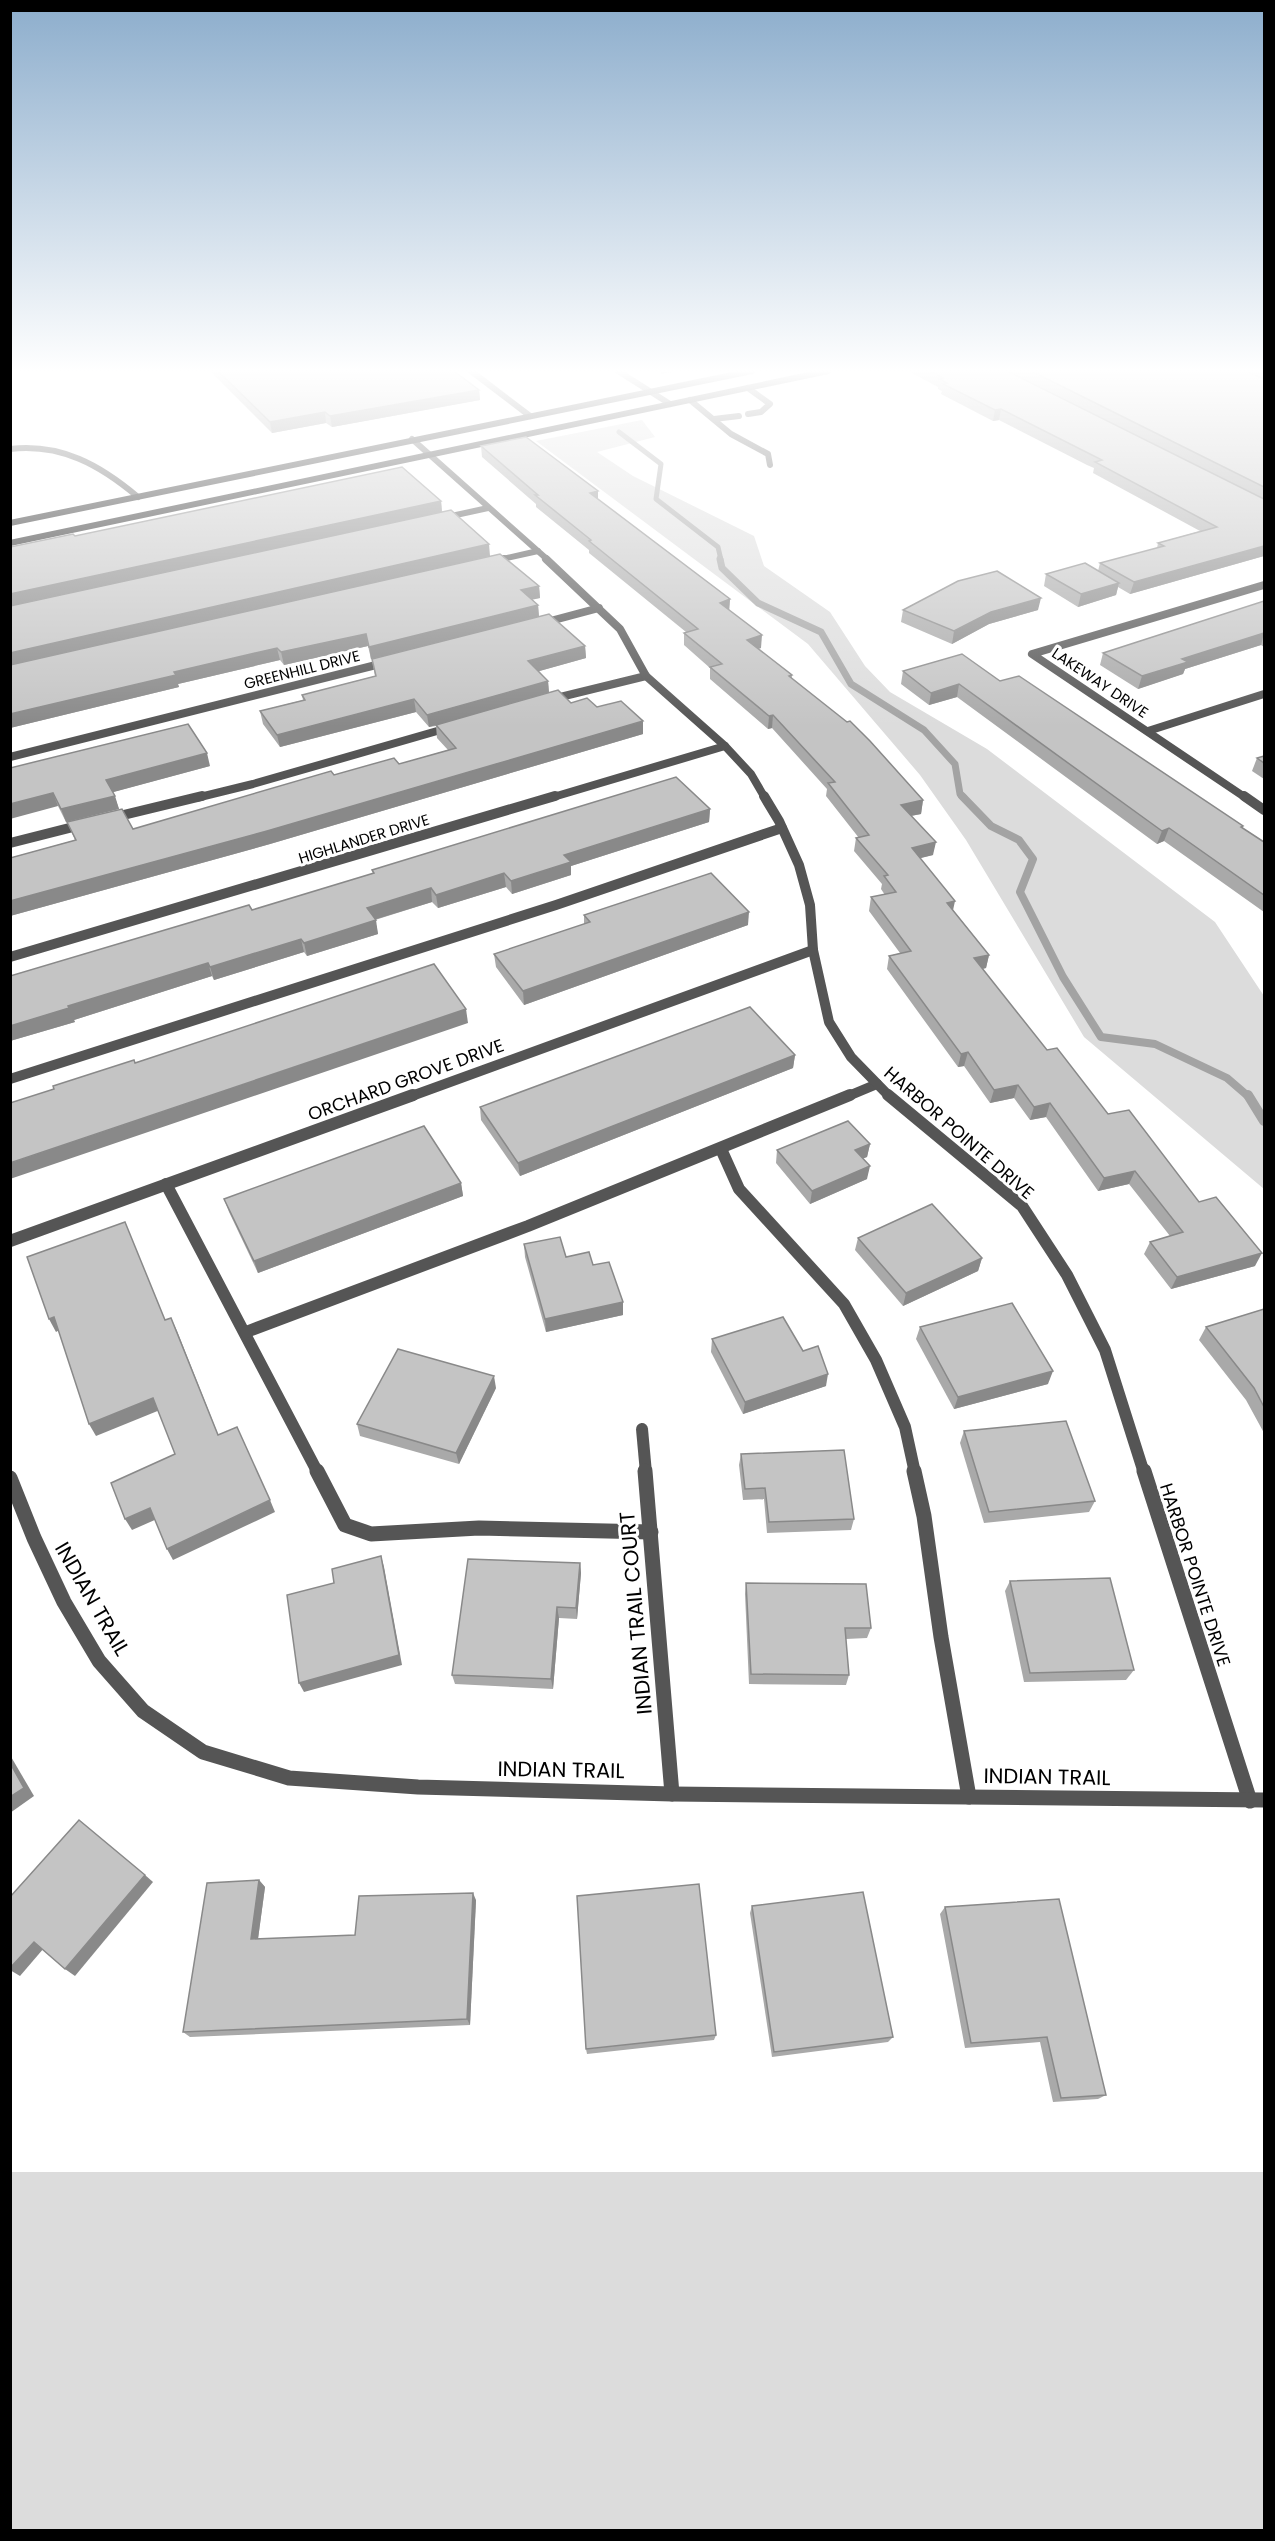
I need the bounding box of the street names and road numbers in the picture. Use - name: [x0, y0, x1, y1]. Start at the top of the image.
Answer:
- street label: LAKEWAY DRIVE: [1048, 643, 1153, 723]
- street label: GREENHILL DRIVE: [242, 645, 362, 694]
- street label: HIGHLANDER DRIVE: [296, 809, 432, 868]
- street label: ORCHARD GROVE DRIVE: [304, 1032, 507, 1127]
- street label: HARBOR POINTE DRIVE: [879, 1060, 1040, 1205]
- street label: HARBOR POINTE DRIVE: [1154, 1480, 1237, 1670]
- street label: INDIAN TRAIL COURT: [612, 1510, 659, 1716]
- street label: INDIAN TRAIL: [48, 1537, 137, 1661]
- street label: INDIAN TRAIL: [497, 1754, 625, 1785]
- street label: INDIAN TRAIL: [983, 1761, 1111, 1792]

